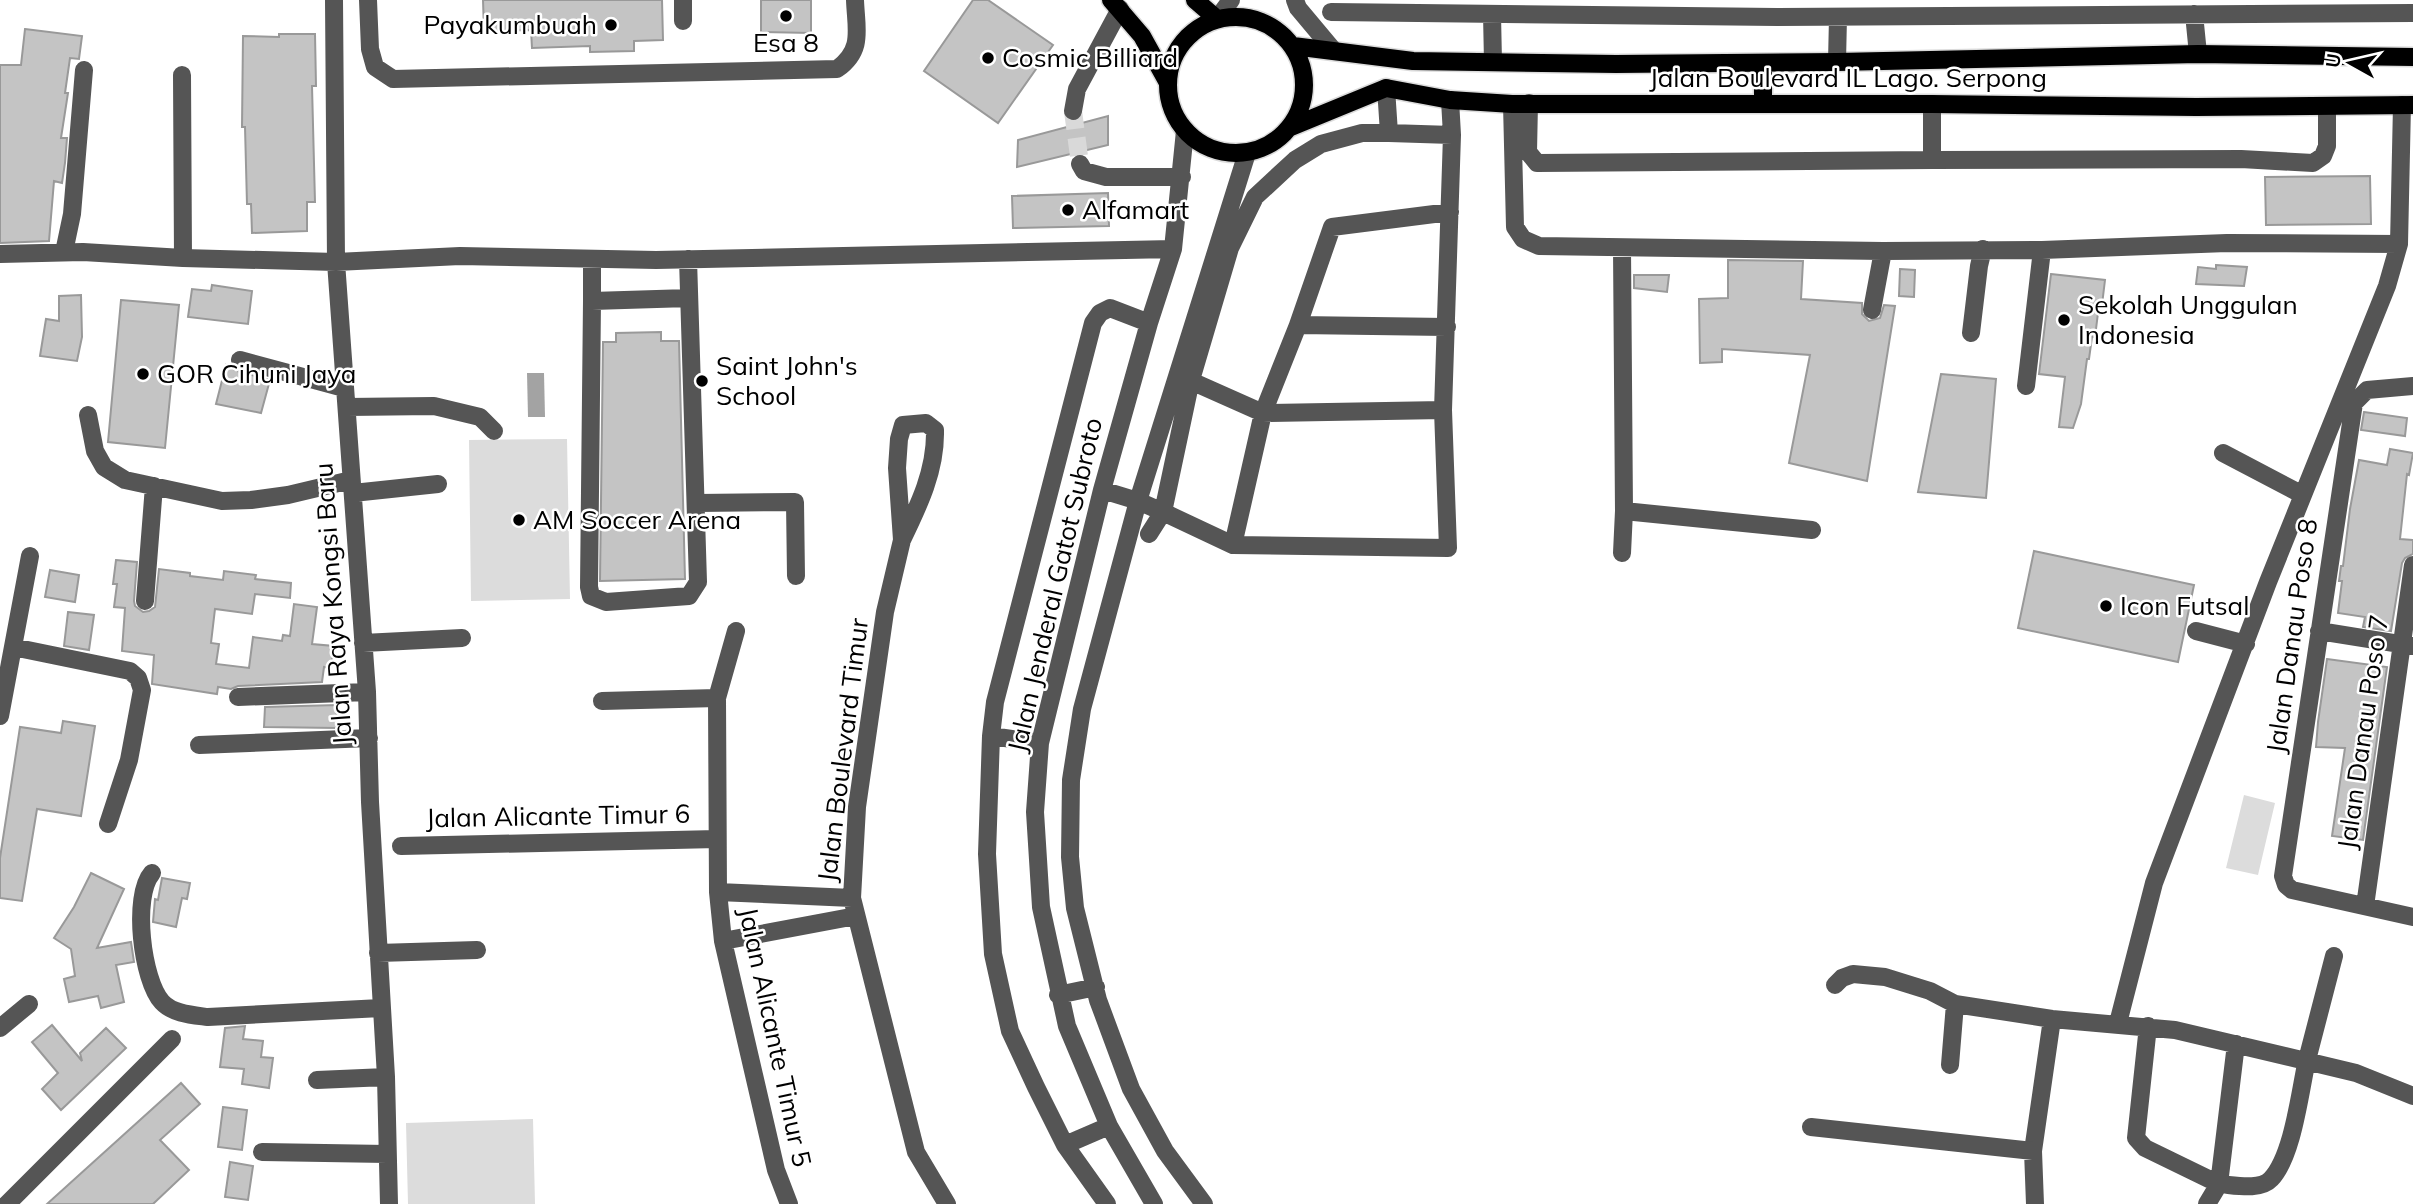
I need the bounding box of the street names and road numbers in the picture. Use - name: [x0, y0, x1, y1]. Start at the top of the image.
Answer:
- street label: Jalan Boulevard IL Lago. Serpong: [1649, 61, 2047, 94]
- street label: Jalan Jenderal Gatot Subroto: [1000, 414, 1109, 755]
- street label: Jalan Raya Kongsi Baru: [306, 462, 359, 746]
- street label: Jalan Danau Poso 8: [2259, 516, 2324, 756]
- street label: Jalan Danau Poso 7: [2330, 612, 2395, 852]
- street label: Jalan Boulevard Timur: [810, 616, 875, 884]
- street label: Jalan Alicante Timur 6: [425, 797, 691, 834]
- street label: Jalan Alicante Timur 5: [732, 904, 819, 1170]

